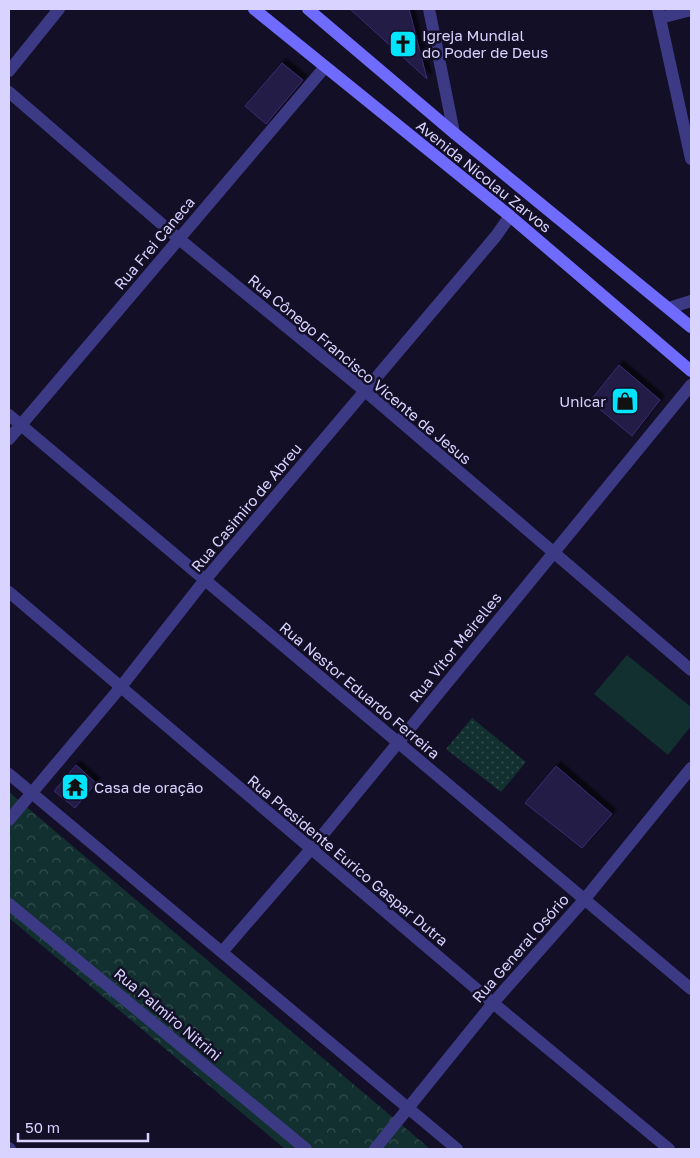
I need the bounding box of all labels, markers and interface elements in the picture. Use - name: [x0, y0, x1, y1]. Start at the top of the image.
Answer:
- place label: Igreja Mundial do Poder de Deus: [422, 26, 548, 61]
- church icon: Igreja Mundial do Poder de Deus: [388, 29, 418, 59]
- street label: Avenida Nicolau Zarvos: [413, 116, 555, 236]
- street label: Rua Frei Caneca: [110, 193, 198, 293]
- street label: Rua Cônego Francisco Vicente de Jesus: [245, 270, 475, 468]
- shop icon: Unicar: [610, 386, 640, 416]
- place label: Unicar: [559, 392, 606, 410]
- street label: Rua Casimiro de Abreu: [187, 439, 305, 575]
- street label: Rua Vitor Meirelles: [405, 588, 505, 706]
- street label: Rua Nestor Eduardo Ferreira: [276, 618, 444, 762]
- street label: Rua Presidente Eurico Gaspar Dutra: [244, 771, 452, 949]
- temple icon: Casa de oração: [60, 772, 90, 802]
- place label: Casa de oração: [94, 778, 203, 796]
- street label: Rua General Osório: [468, 890, 572, 1006]
- street label: Rua Palmiro Nitrini: [111, 964, 225, 1064]
- scale bar: [18, 1110, 148, 1142]
- text: 50 m: [25, 1118, 60, 1136]

